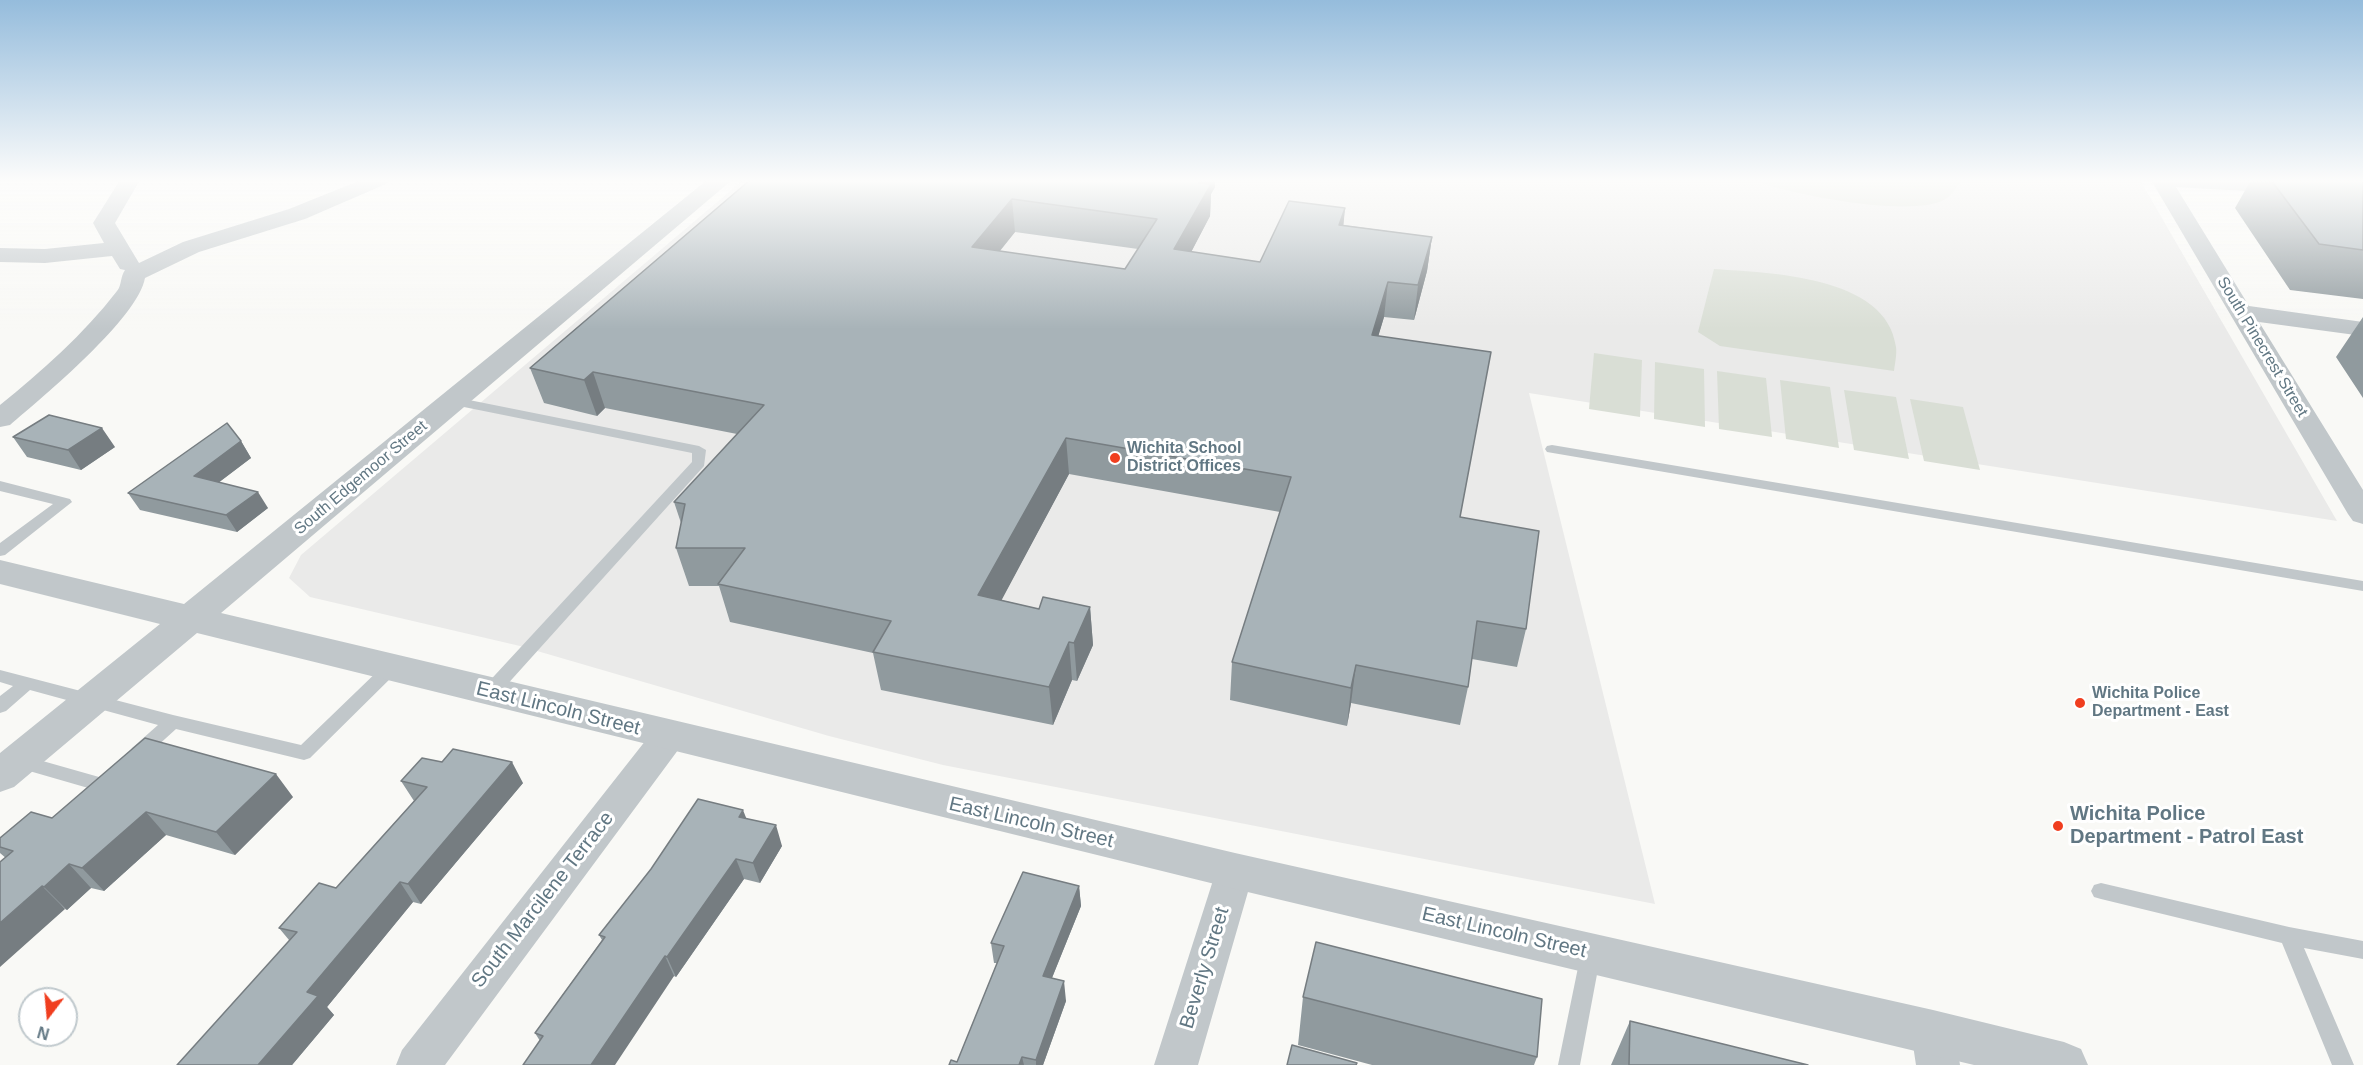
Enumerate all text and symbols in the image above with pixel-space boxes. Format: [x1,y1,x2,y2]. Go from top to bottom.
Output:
street label: South Pinecrest Street [2213,273,2311,421]
street label: South Edgemoor Street [291,417,431,539]
place label: Wichita School District Offices [1127,439,1242,477]
marker: Wichita School District Offices [1108,451,1122,465]
street label: East Lincoln Street [474,677,642,741]
place label: Wichita Police Department - East [2092,684,2229,722]
marker: Wichita Police Department - East [2073,696,2087,710]
street label: East Lincoln Street [947,792,1115,854]
place label: Wichita Police Department - Patrol East [2070,802,2303,849]
street label: South Marcilene Terrace [467,807,619,993]
marker: Wichita Police Department - Patrol East [2051,819,2065,833]
street label: East Lincoln Street [1420,902,1588,964]
street label: Beverly Street [1175,904,1235,1032]
north arrow [18,987,78,1047]
text: N [36,1023,51,1043]

